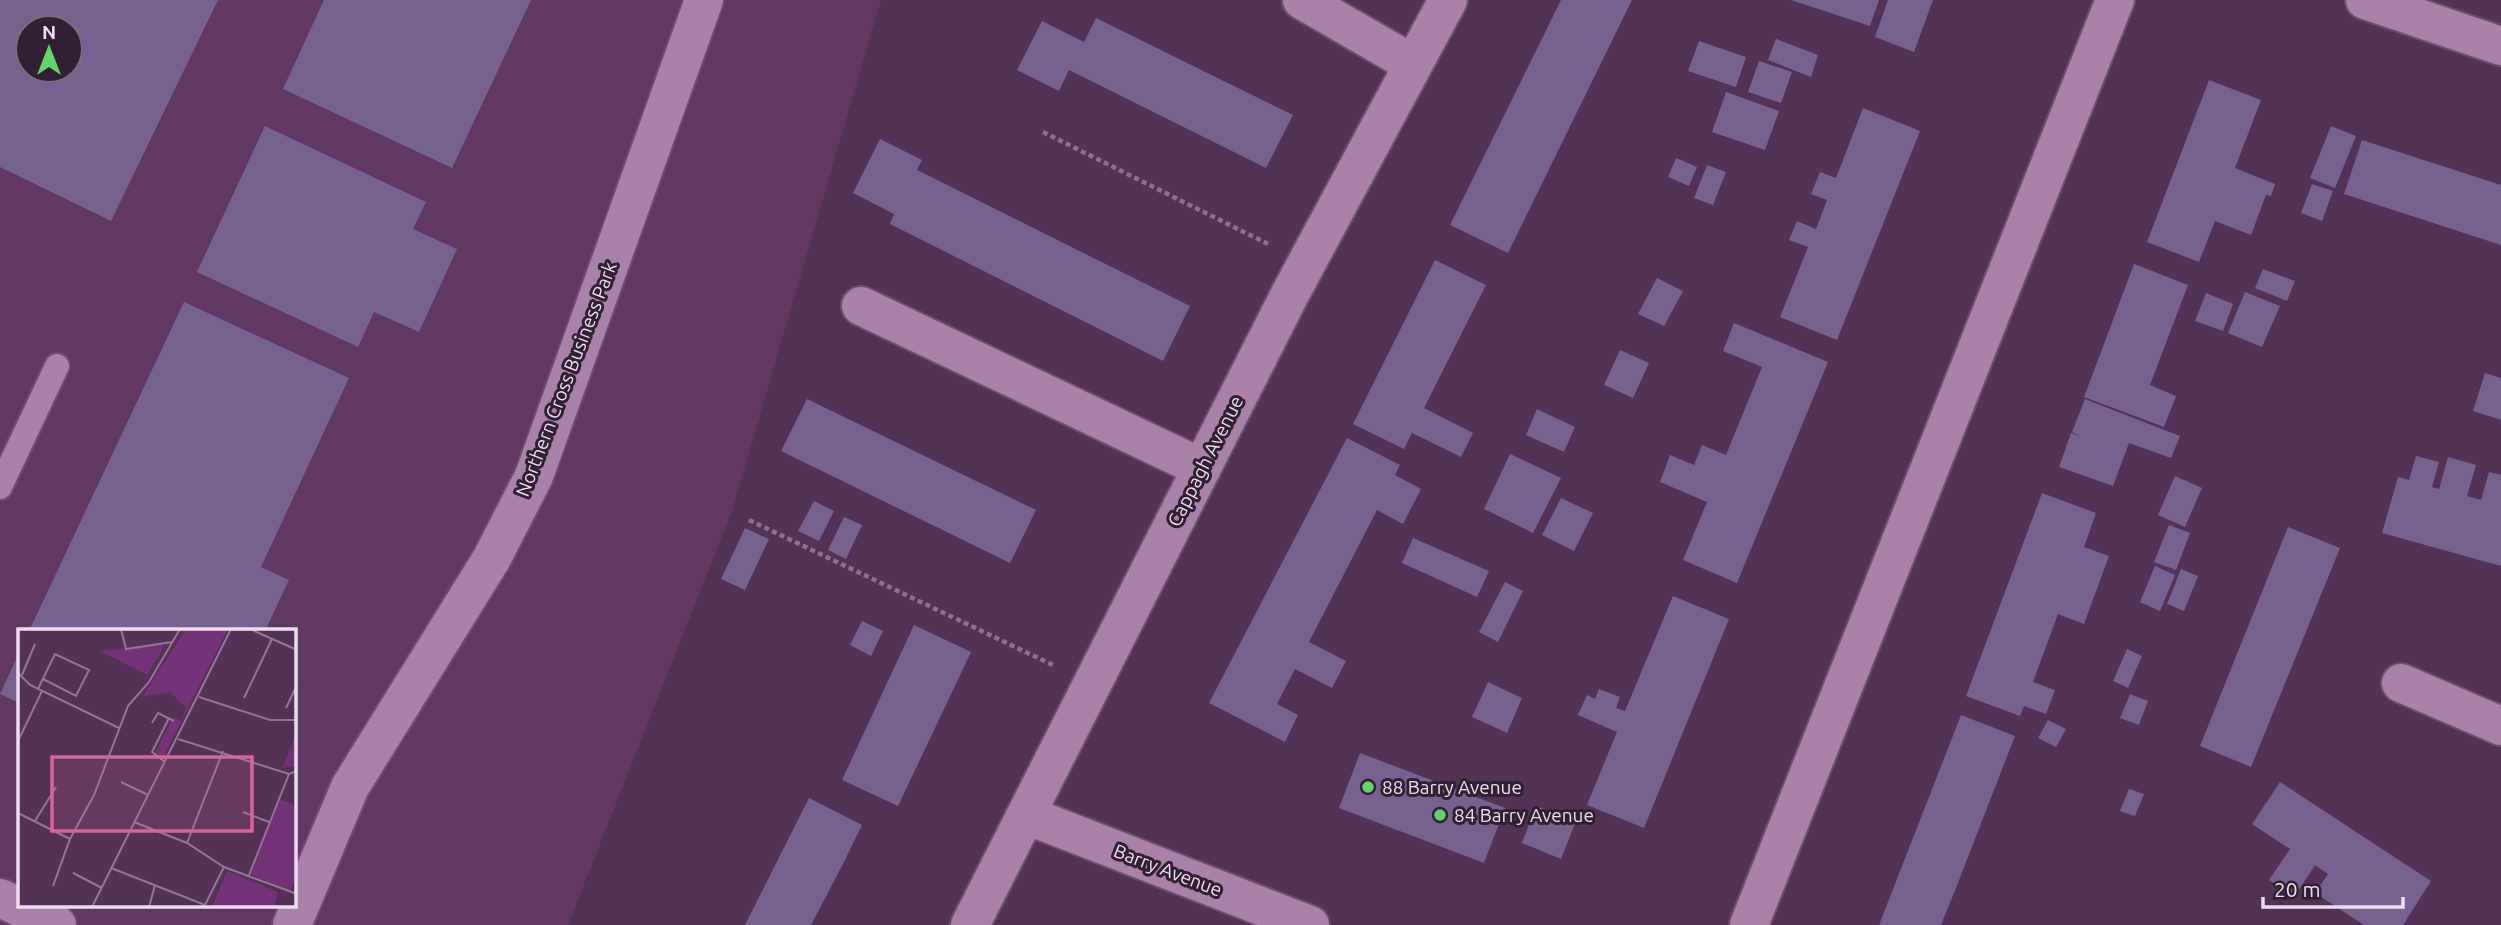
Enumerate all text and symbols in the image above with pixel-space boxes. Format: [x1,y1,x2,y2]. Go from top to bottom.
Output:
north arrow [14,14,84,84]
text: N [42,21,56,43]
street label: Northern Cross Business Park [511,258,621,499]
street label: Cappagh Avenue [1163,392,1247,530]
inset map [18,629,296,908]
place label: 88 Barry Avenue [1382,776,1522,798]
marker: 88 Barry Avenue [1360,779,1376,795]
place label: 84 Barry Avenue [1454,804,1594,826]
marker: 84 Barry Avenue [1432,807,1448,823]
street label: Barry Avenue [1111,839,1225,901]
scale bar [2263,866,2403,910]
text: 20 m [2274,877,2321,901]

